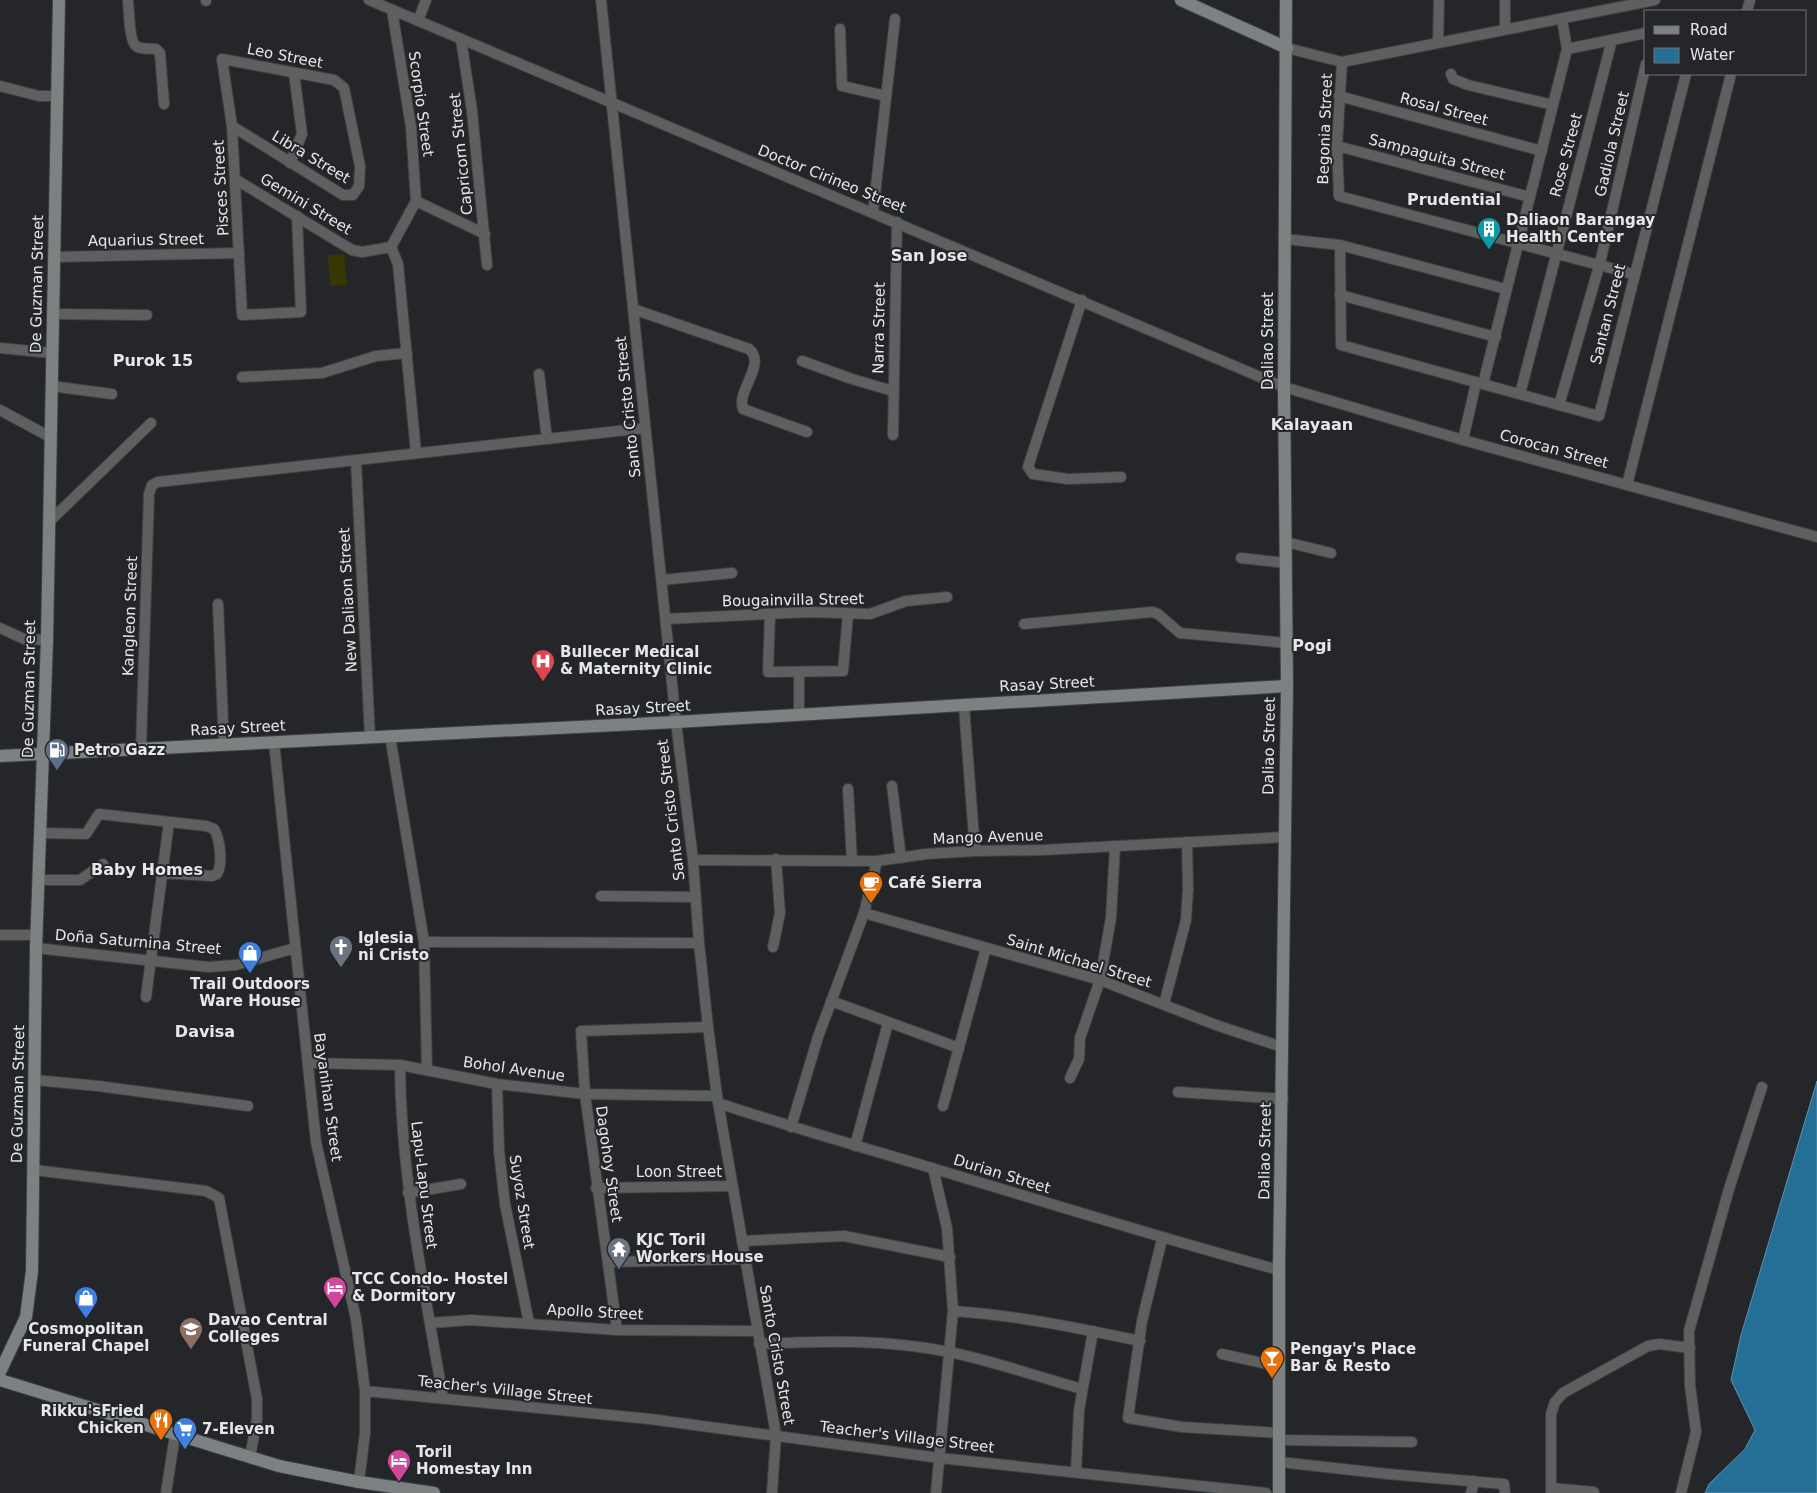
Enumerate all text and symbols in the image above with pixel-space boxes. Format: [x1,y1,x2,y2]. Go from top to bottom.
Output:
legend [1644,10,1807,75]
text: Road [1690,21,1728,39]
street label: Leo Street [246,40,325,72]
text: Water [1690,46,1735,64]
street label: Scorpio Street [405,50,437,158]
street label: Begonia Street [1314,73,1336,185]
street label: Rosal Street [1398,89,1490,129]
street label: Gadiola Street [1591,90,1633,198]
street label: Capricorn Street [446,92,476,216]
street label: Rose Street [1546,111,1586,199]
street label: Libra Street [269,127,353,187]
street label: Sampaguita Street [1367,130,1507,184]
street label: Pisces Street [209,139,233,237]
street label: Doctor Cirineo Street [755,141,909,217]
street label: Gemini Street [257,170,355,238]
district label: Prudential [1407,190,1501,209]
place label: Daliaon Barangay Health Center [1506,211,1655,246]
street label: De Guzman Street [27,215,47,353]
building icon: Daliaon Barangay Health Center [1476,216,1502,250]
street label: Aquarius Street [88,230,204,250]
district label: San Jose [891,246,967,265]
street label: Santan Street [1587,262,1629,366]
street label: Narra Street [869,282,889,374]
street label: Daliao Street [1259,292,1277,390]
street label: Santo Cristo Street [612,335,644,479]
district label: Purok 15 [113,351,193,370]
district label: Kalayaan [1271,415,1353,434]
street label: Corocan Street [1498,426,1611,472]
street label: New Daliaon Street [335,527,361,673]
street label: Kangleon Street [119,556,141,676]
street label: Bougainvilla Street [722,590,864,610]
street label: De Guzman Street [19,620,39,758]
district label: Pogi [1292,636,1332,655]
place label: Bullecer Medical & Maternity Clinic [560,643,712,678]
hospital icon: Bullecer Medical & Maternity Clinic [530,648,556,682]
street label: Rasay Street [999,673,1095,695]
street label: Rasay Street [595,697,691,719]
street label: Daliao Street [1259,697,1279,795]
street label: Rasay Street [190,717,286,739]
fuel station icon: Petro Gazz [44,737,70,771]
street label: Santo Cristo Street [653,738,689,882]
place label: Petro Gazz [74,741,165,759]
street label: Mango Avenue [932,826,1044,848]
district label: Baby Homes [91,860,203,879]
cafe icon: Café Sierra [858,870,884,904]
place label: Café Sierra [888,874,982,892]
street label: Doña Saturnina Street [54,926,222,958]
place label: Iglesia ni Cristo [358,929,429,964]
street label: Saint Michael Street [1004,930,1154,992]
church icon: Iglesia ni Cristo [328,934,354,968]
shop icon: Trail Outdoors Ware House [237,940,263,974]
place label: Trail Outdoors Ware House [190,975,310,1010]
district label: Davisa [175,1022,235,1041]
street label: De Guzman Street [8,1025,28,1163]
street label: Bayanihan Street [310,1031,346,1163]
street label: Bohol Avenue [462,1053,566,1085]
street label: Daliao Street [1255,1102,1275,1200]
street label: Dagohoy Street [592,1105,626,1223]
street label: Lapu-Lapu Street [407,1120,441,1250]
street label: Durian Street [951,1151,1053,1197]
street label: Suyoz Street [506,1154,538,1251]
street label: Loon Street [636,1163,722,1181]
place label: KJC Toril Workers House [636,1231,764,1266]
temple icon: KJC Toril Workers House [606,1236,632,1270]
place label: TCC Condo- Hostel & Dormitory [352,1270,508,1305]
hotel icon: TCC Condo- Hostel & Dormitory [322,1275,348,1309]
street label: Santo Cristo Street [756,1283,798,1427]
shop icon: Cosmopolitan Funeral Chapel [73,1285,99,1319]
street label: Apollo Street [546,1300,644,1324]
place label: Davao Central Colleges [208,1311,328,1346]
school or university icon: Davao Central Colleges [178,1316,204,1350]
place label: Cosmopolitan Funeral Chapel [23,1320,149,1355]
place label: Pengay's Place Bar & Resto [1290,1340,1416,1375]
bar icon: Pengay's Place Bar & Resto [1259,1345,1285,1379]
street label: Teacher's Village Street [416,1372,593,1408]
place label: Rikku'sFried Chicken [40,1402,144,1437]
restaurant icon: Rikku'sFried Chicken [148,1407,174,1441]
supermarket icon: 7-Eleven [172,1416,198,1450]
street label: Teacher's Village Street [818,1417,995,1457]
place label: 7-Eleven [202,1420,275,1438]
place label: Toril Homestay Inn [416,1443,532,1478]
hotel icon: Toril Homestay Inn [386,1448,412,1482]

